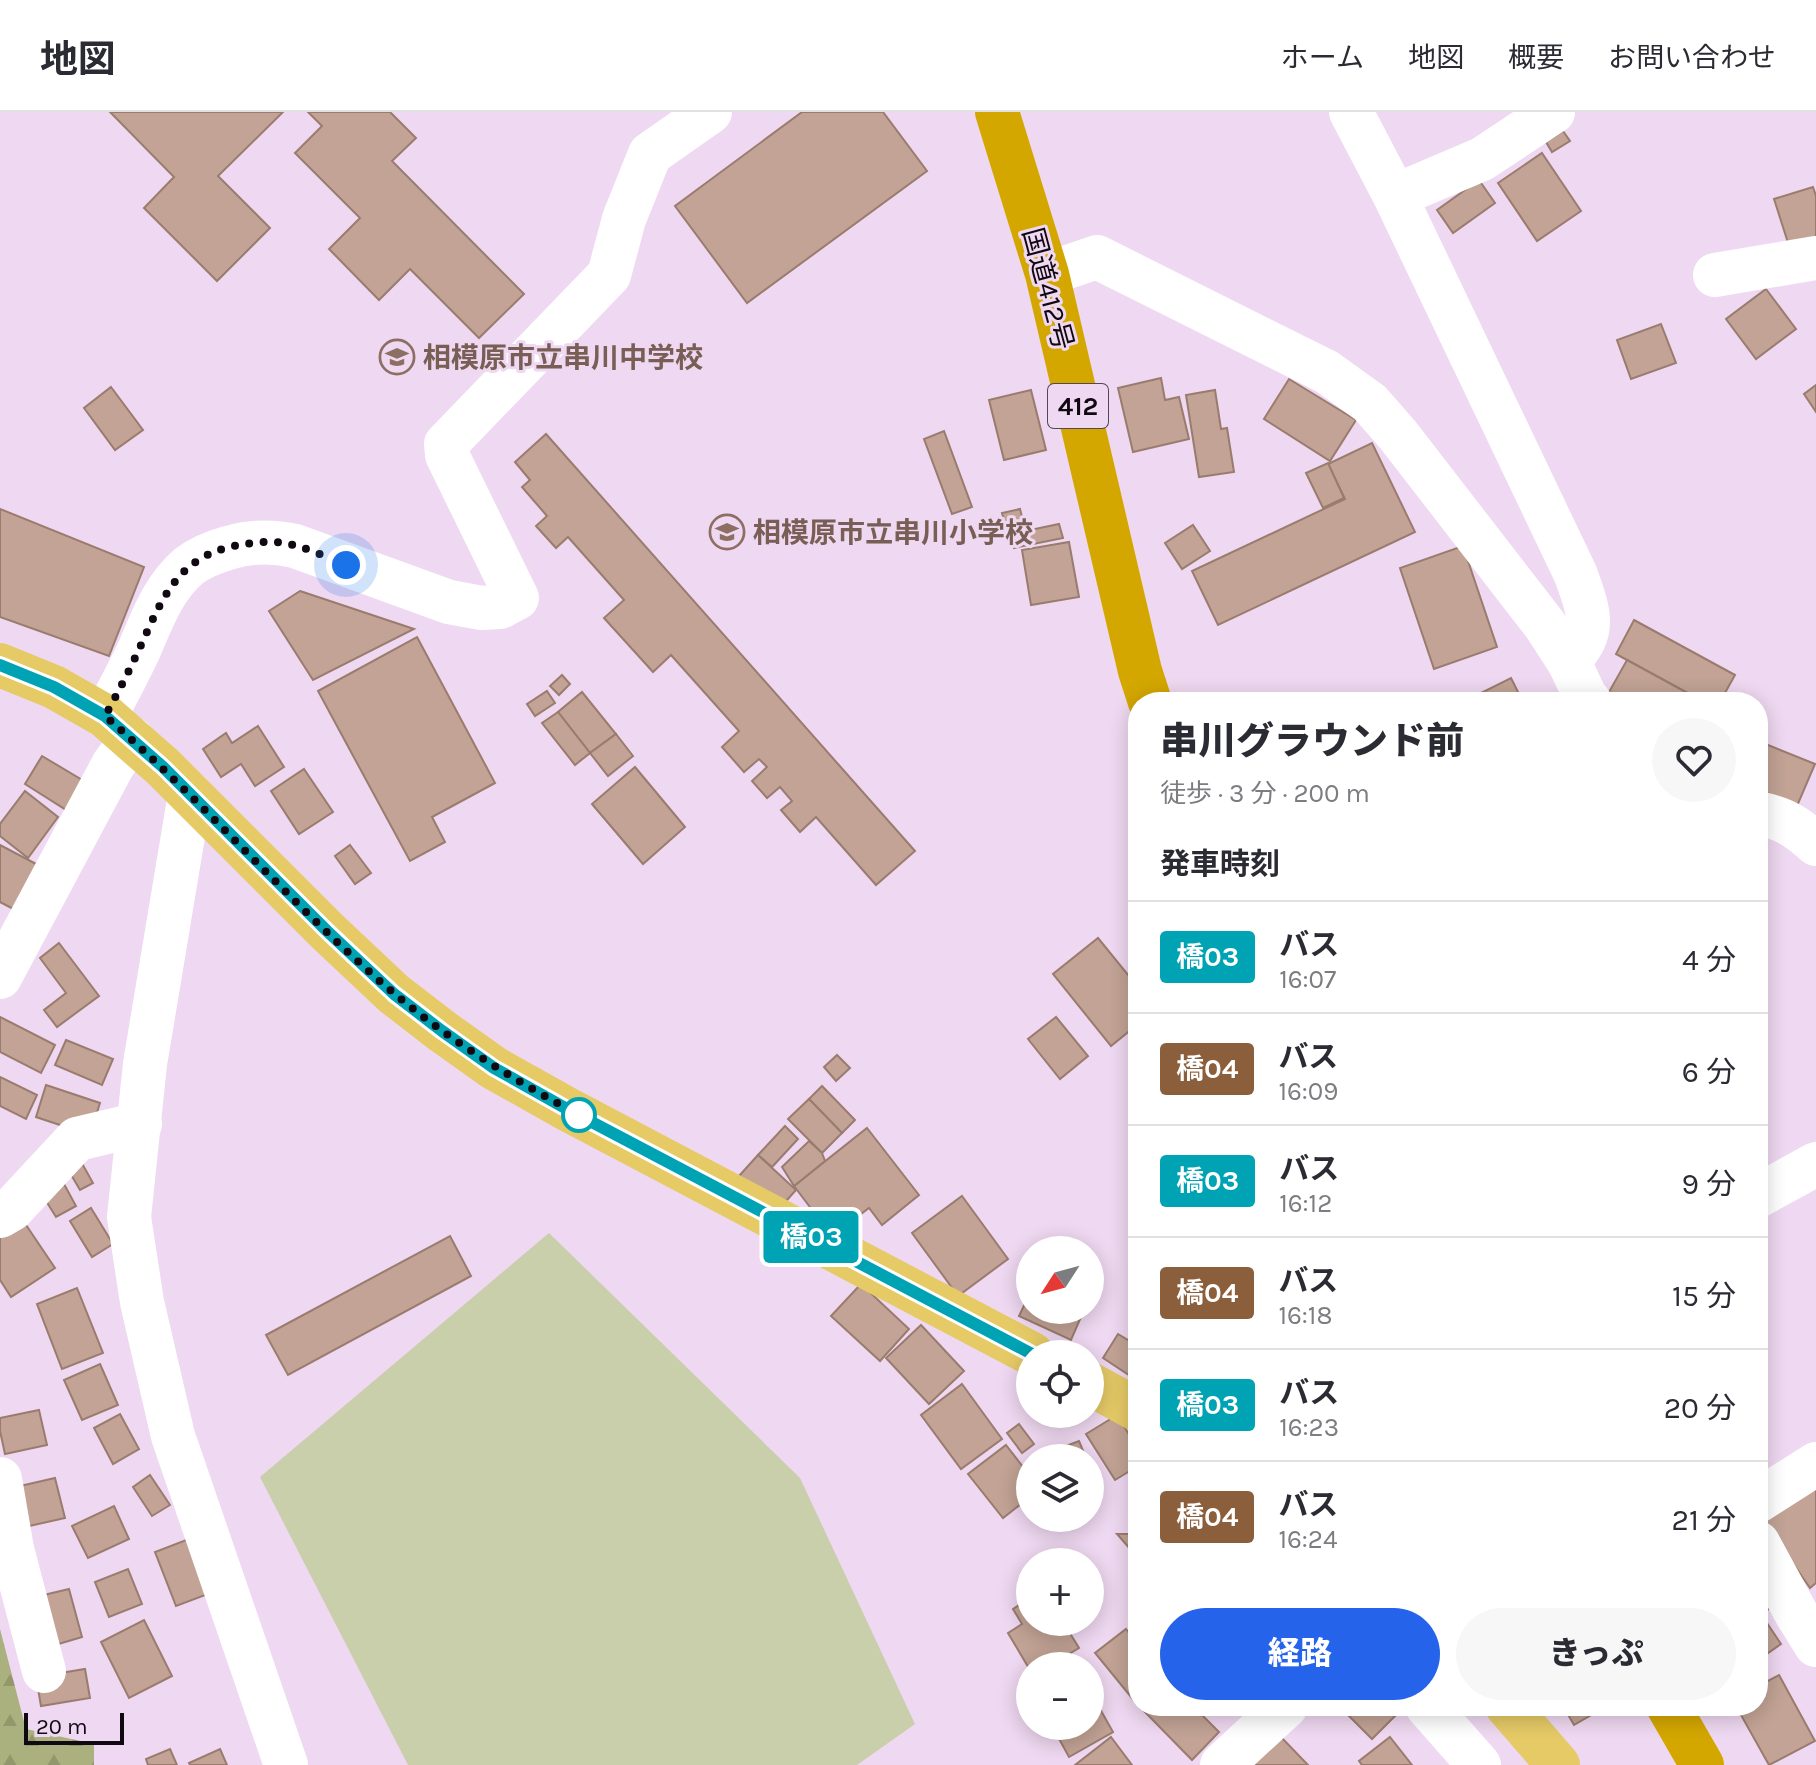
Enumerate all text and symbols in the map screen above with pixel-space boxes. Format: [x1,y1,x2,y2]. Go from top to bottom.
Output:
text: 地図 [40,37,116,82]
text: ホーム [1281,41,1364,74]
text: 地図 [1408,41,1464,74]
text: 概要 [1508,41,1564,74]
text: お問い合わせ [1608,41,1776,74]
street label: 国道412号 [1016,224,1080,354]
school or university icon: 相模原市立串川中学校 [378,338,416,376]
place label: 相模原市立串川中学校 [423,341,703,374]
road number: 412 [1048,384,1108,428]
school or university icon: 相模原市立串川小学校 [708,513,746,551]
place label: 相模原市立串川小学校 [753,516,1033,549]
your location [326,545,366,585]
button: heart [1652,718,1736,802]
text: 串川グラウンド前 [1160,719,1464,764]
text: 徒歩 · 3 分 · 200 m [1160,778,1370,809]
text: 発車時刻 [1160,846,1280,882]
text: バス [1279,927,1339,963]
text: 橋03 [1176,940,1239,973]
text: 4 分 [1682,942,1736,978]
text: 16:07 [1279,964,1336,995]
text: バス [1278,1039,1338,1075]
text: 橋04 [1176,1052,1238,1085]
text: 6 分 [1682,1054,1736,1090]
text: 16:09 [1278,1076,1338,1107]
unlabelled marker [562,1098,596,1132]
text: バス [1279,1151,1339,1187]
text: 橋03 [1176,1164,1239,1197]
text: 9 分 [1681,1166,1736,1202]
text: 16:12 [1279,1188,1332,1219]
line badge: 橋03 [765,1211,857,1263]
text: 橋03 [779,1220,843,1253]
north arrow [1016,1236,1104,1324]
map controls [1016,1236,1104,1740]
text: バス [1278,1263,1338,1299]
text: 橋04 [1176,1276,1238,1309]
text: 15 分 [1672,1278,1736,1314]
text: 16:18 [1278,1300,1332,1331]
button: locate [1016,1340,1104,1428]
text: バス [1279,1375,1339,1411]
text: 橋03 [1176,1388,1239,1421]
text: 20 分 [1664,1390,1736,1426]
text: 16:23 [1279,1412,1339,1443]
button: layers [1016,1444,1104,1532]
text: バス [1278,1487,1338,1523]
text: 橋04 [1176,1500,1238,1533]
text: 21 分 [1672,1502,1736,1538]
text: 16:24 [1278,1524,1337,1555]
button: + [1016,1548,1104,1636]
button: 経路 [1160,1608,1440,1700]
button: きっぷ [1456,1608,1736,1700]
button: − [1016,1652,1104,1740]
scale bar [24,1709,124,1745]
text: 20 m [36,1714,88,1740]

